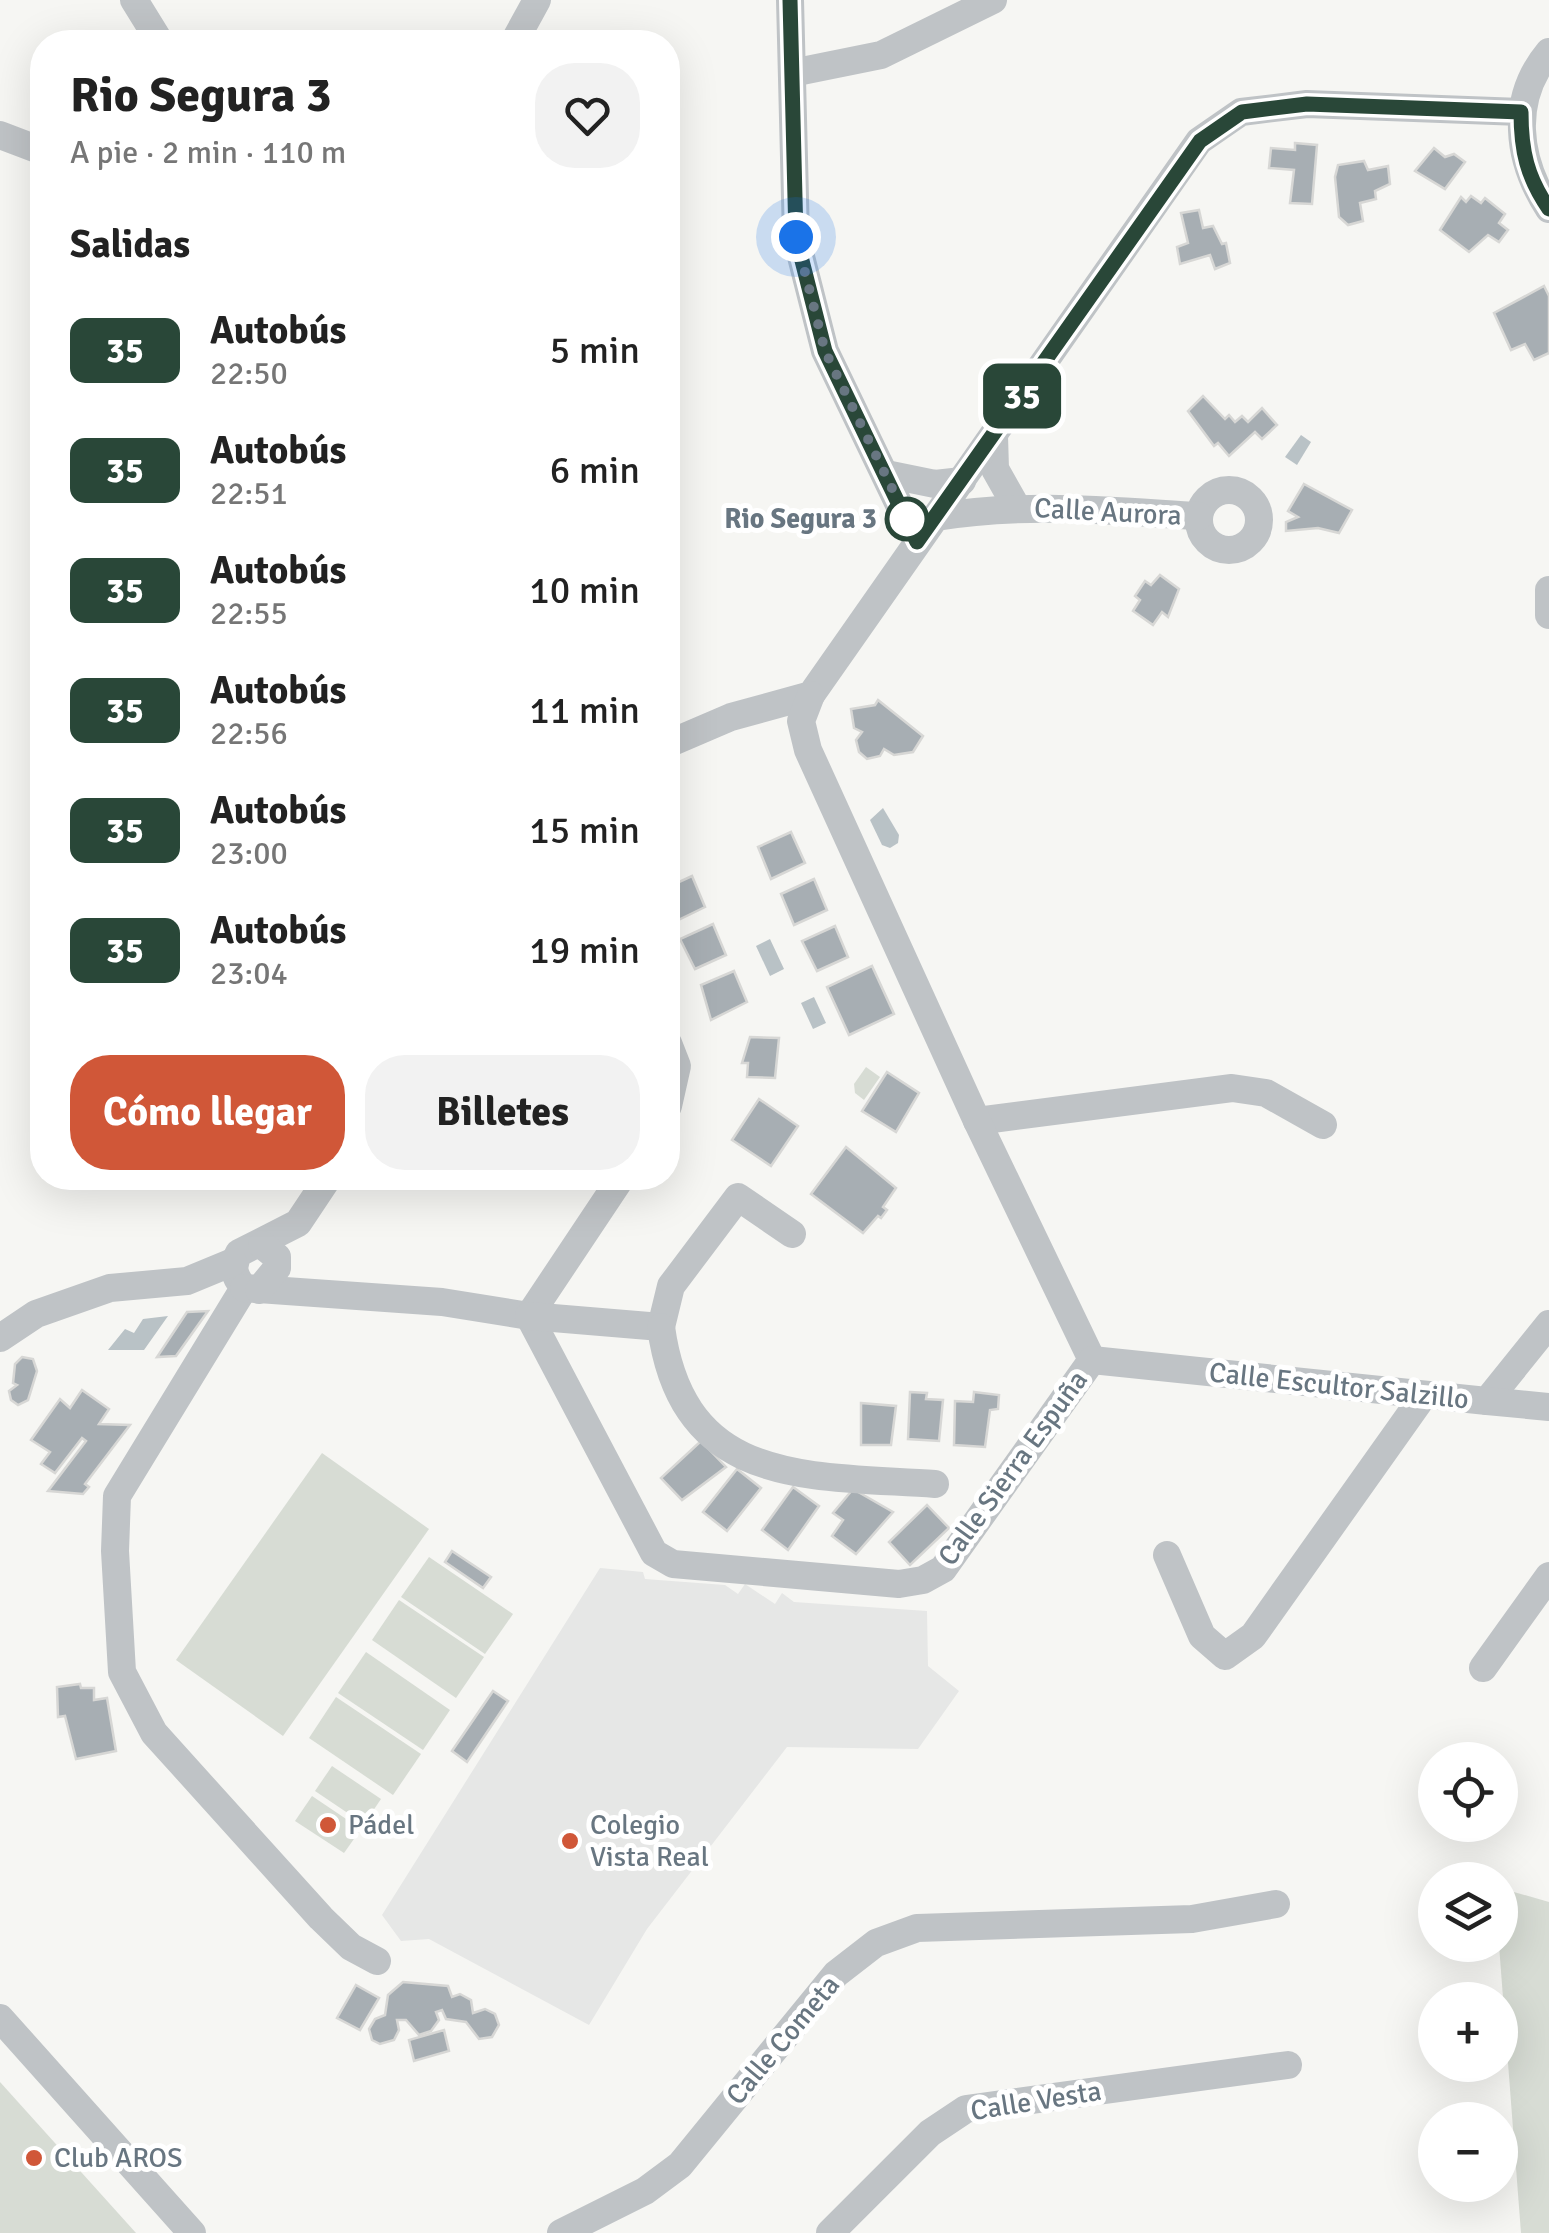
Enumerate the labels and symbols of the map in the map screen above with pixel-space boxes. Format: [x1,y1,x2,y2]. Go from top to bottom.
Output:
your location [771,212,821,262]
line badge: 35 [977,364,1067,428]
street label: Calle Aurora [1033,491,1183,533]
marker: Rio Segura 3 [886,498,928,540]
place label: Rio Segura 3 [724,502,877,536]
street label: Calle Escultor Salzillo [1208,1355,1470,1417]
street label: Calle Sierra Espuña [931,1364,1095,1572]
place label: Pádel [348,1808,414,1842]
place label: Colegio Vista Real [590,1808,709,1874]
marker: Pádel [317,1814,339,1836]
marker: Colegio Vista Real [559,1830,581,1852]
street label: Calle Cometa [719,1968,847,2112]
street label: Calle Vesta [968,2074,1104,2128]
place label: Club AROS [54,2141,183,2175]
marker: Club AROS [23,2147,45,2169]

